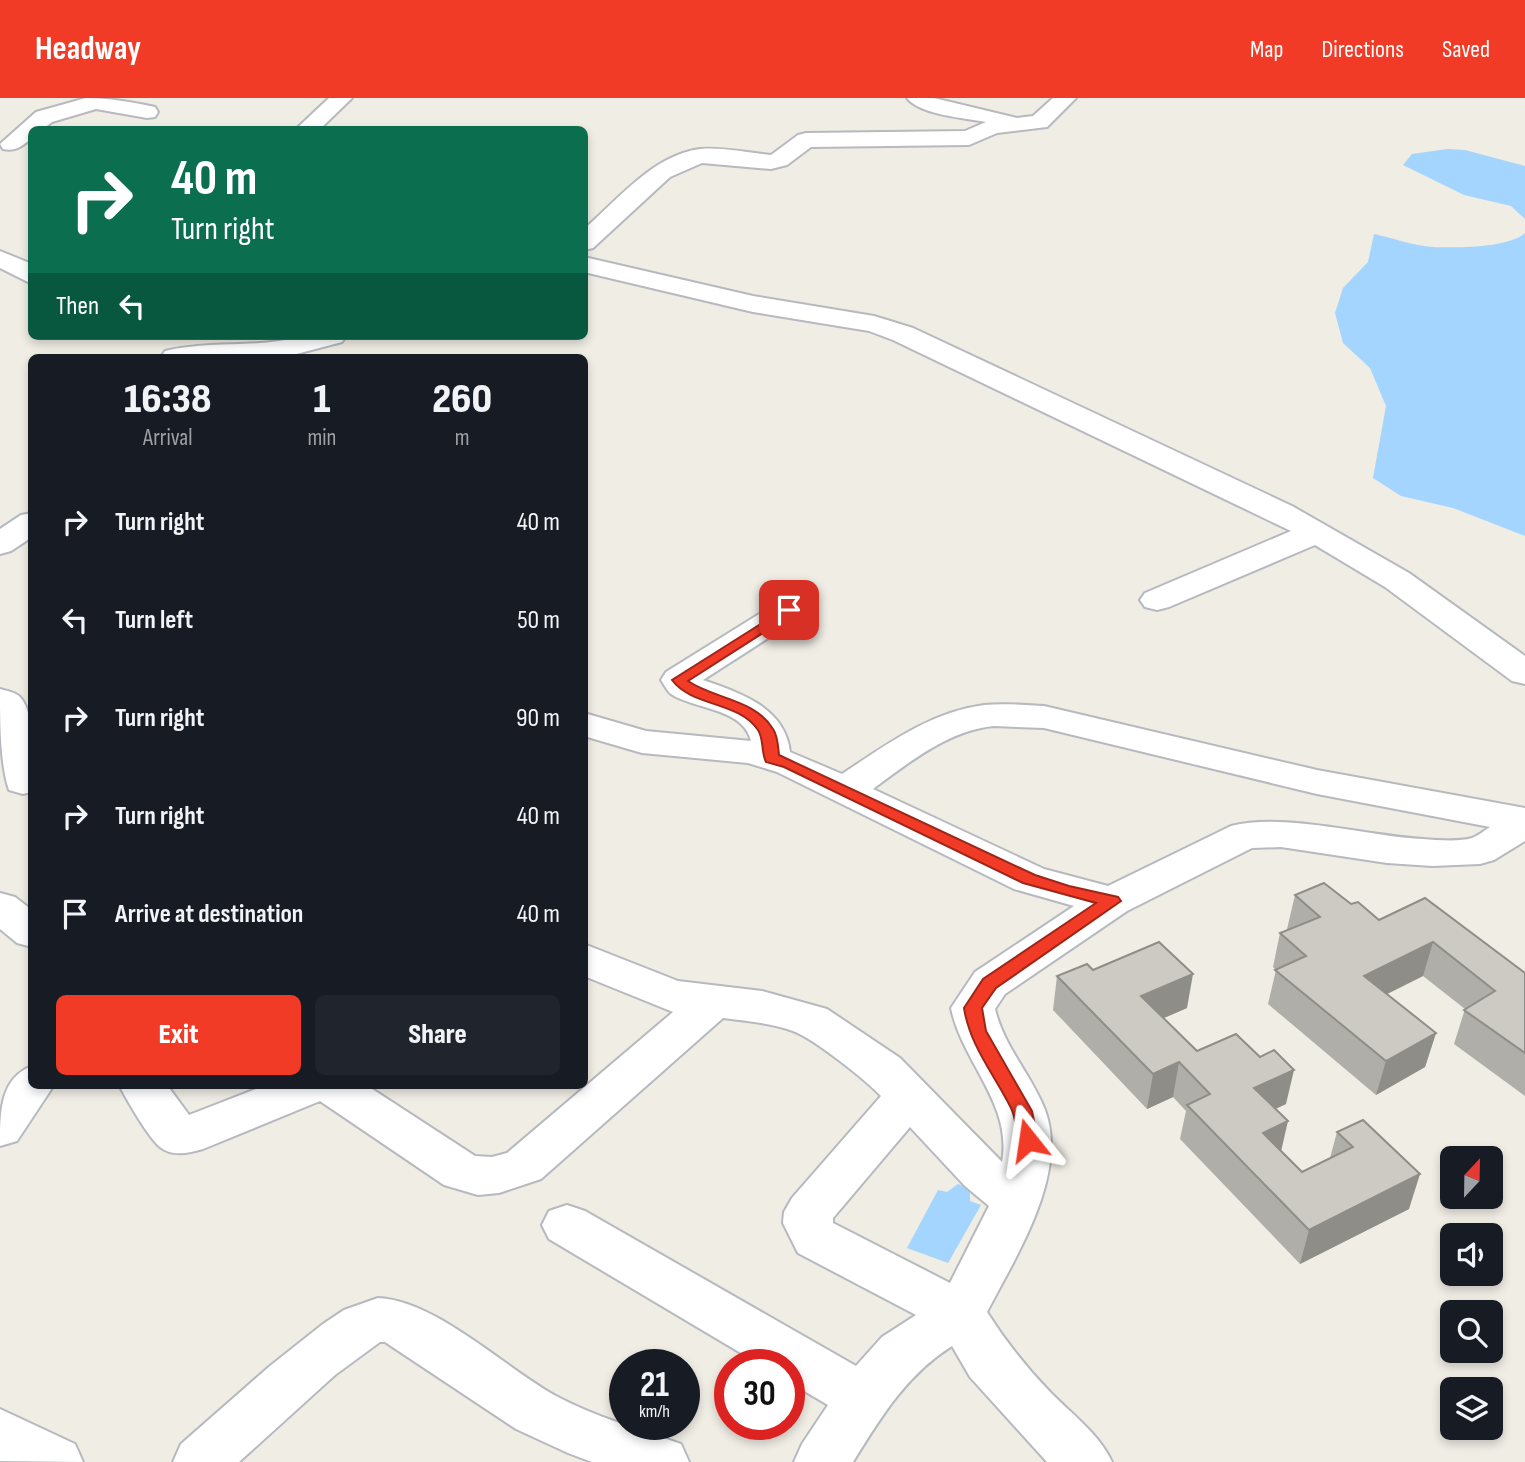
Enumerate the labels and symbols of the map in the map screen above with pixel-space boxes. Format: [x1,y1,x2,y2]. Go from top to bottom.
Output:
pin [759,580,819,640]
position arrow [991,1103,1065,1177]
north arrow [1440,1146,1503,1209]
speed limit sign: 30 [714,1349,805,1440]

